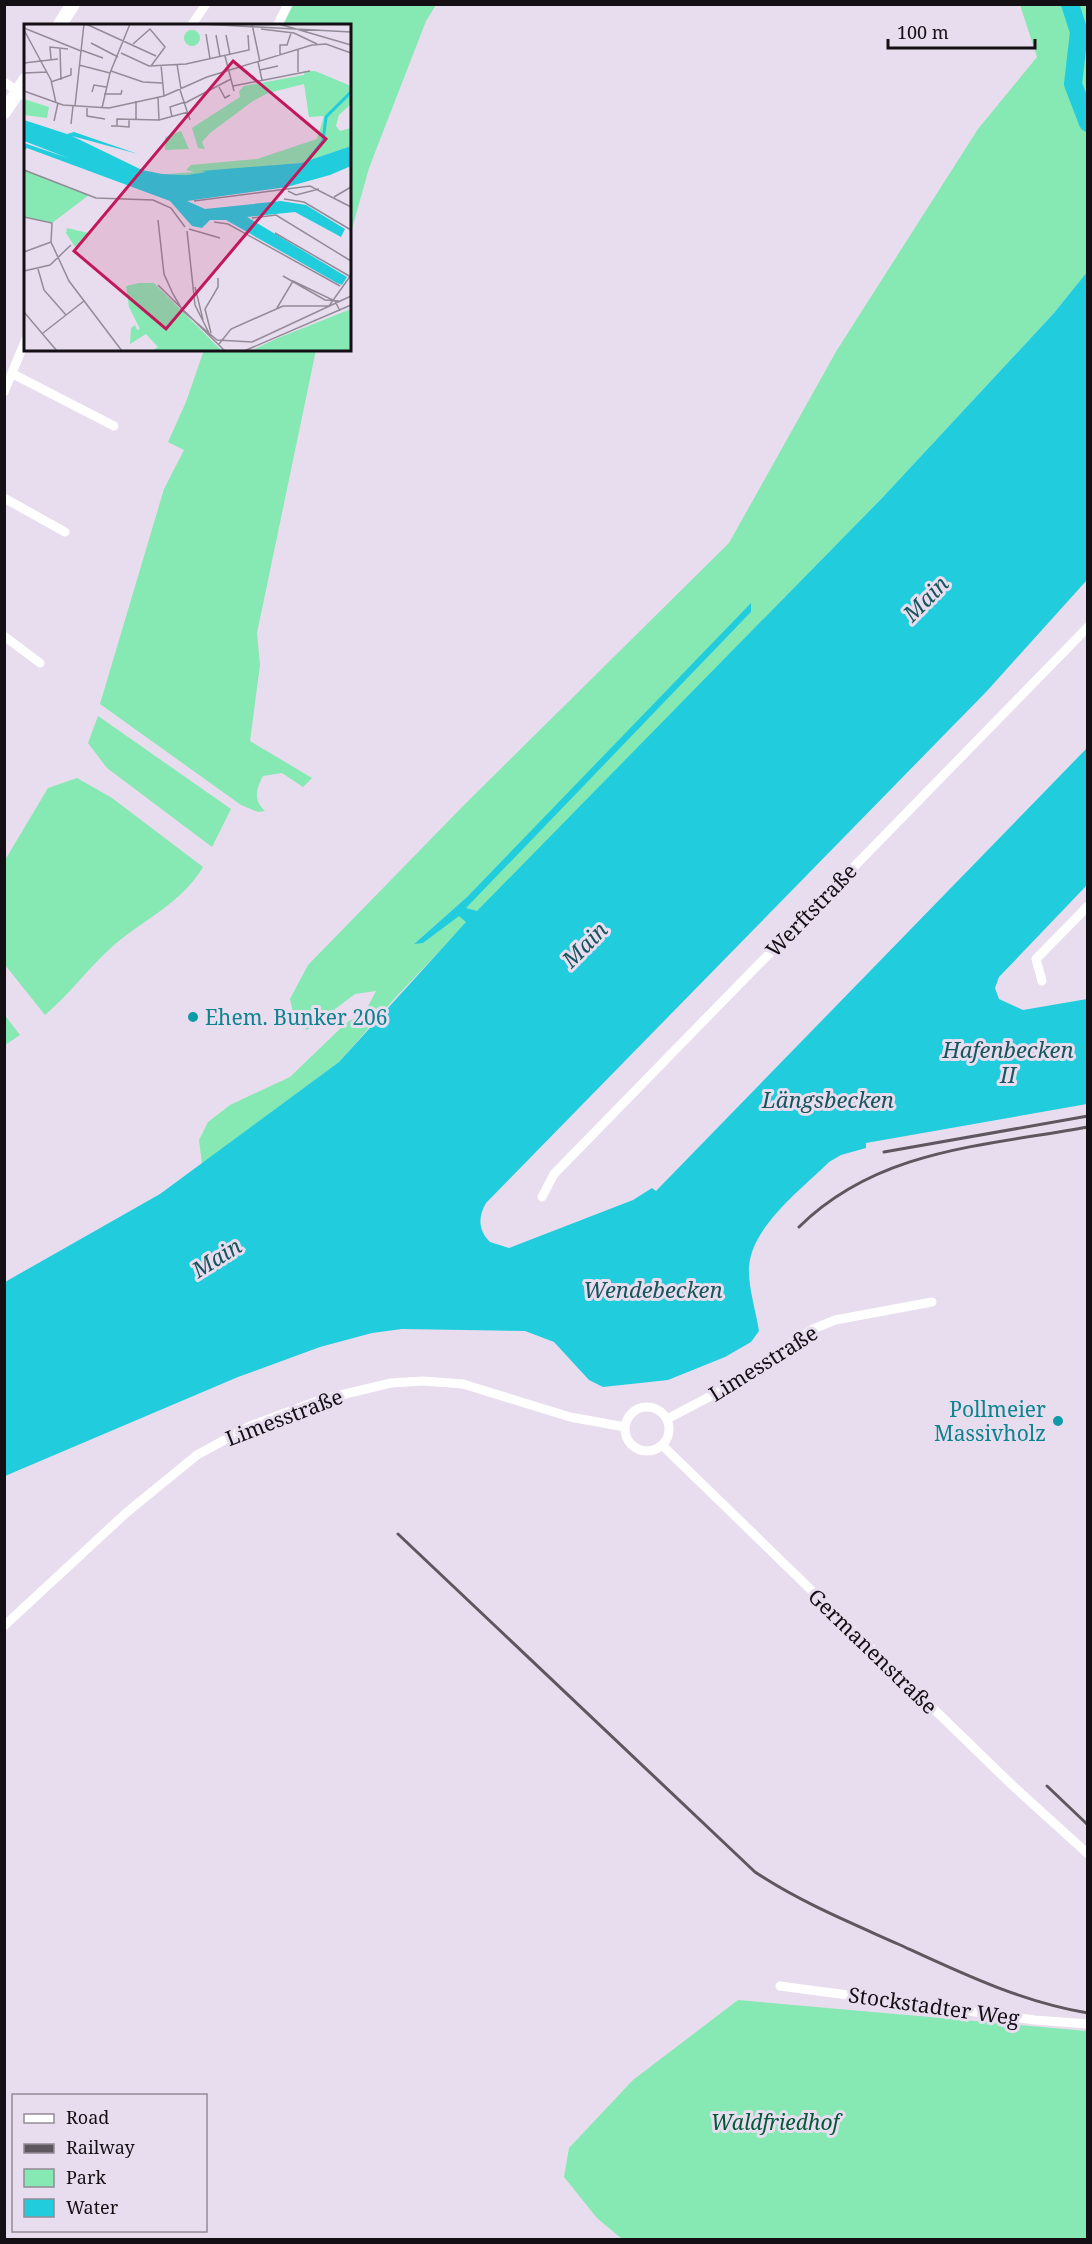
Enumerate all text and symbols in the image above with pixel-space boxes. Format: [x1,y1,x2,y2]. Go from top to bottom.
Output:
scale bar [888,12,1035,50]
text: 100 m [897,20,949,44]
inset map [24,24,351,351]
water label: Main [895,569,954,628]
street label: Werftstraße [759,857,863,963]
water label: Main [554,915,613,974]
place label: Ehem. Bunker 206 [205,1003,388,1031]
marker: Ehem. Bunker 206 [186,1010,200,1024]
water label: Hafenbecken II [941,1034,1074,1089]
water label: Längsbecken [761,1084,894,1114]
water label: Main [185,1230,247,1284]
water label: Wendebecken [583,1274,723,1304]
street label: Limesstraße [703,1318,823,1408]
street label: Limesstraße [221,1382,347,1452]
place label: Pollmeier Massivholz [934,1395,1046,1447]
marker: Pollmeier Massivholz [1051,1414,1065,1428]
street label: Germanenstraße [802,1582,944,1720]
street label: Stockstadter Weg [847,1980,1022,2032]
legend [12,2094,207,2232]
text: Road [66,2105,109,2129]
park label: Waldfriedhof [711,2108,843,2136]
text: Railway [66,2135,136,2159]
text: Park [66,2165,106,2189]
text: Water [66,2195,119,2219]

